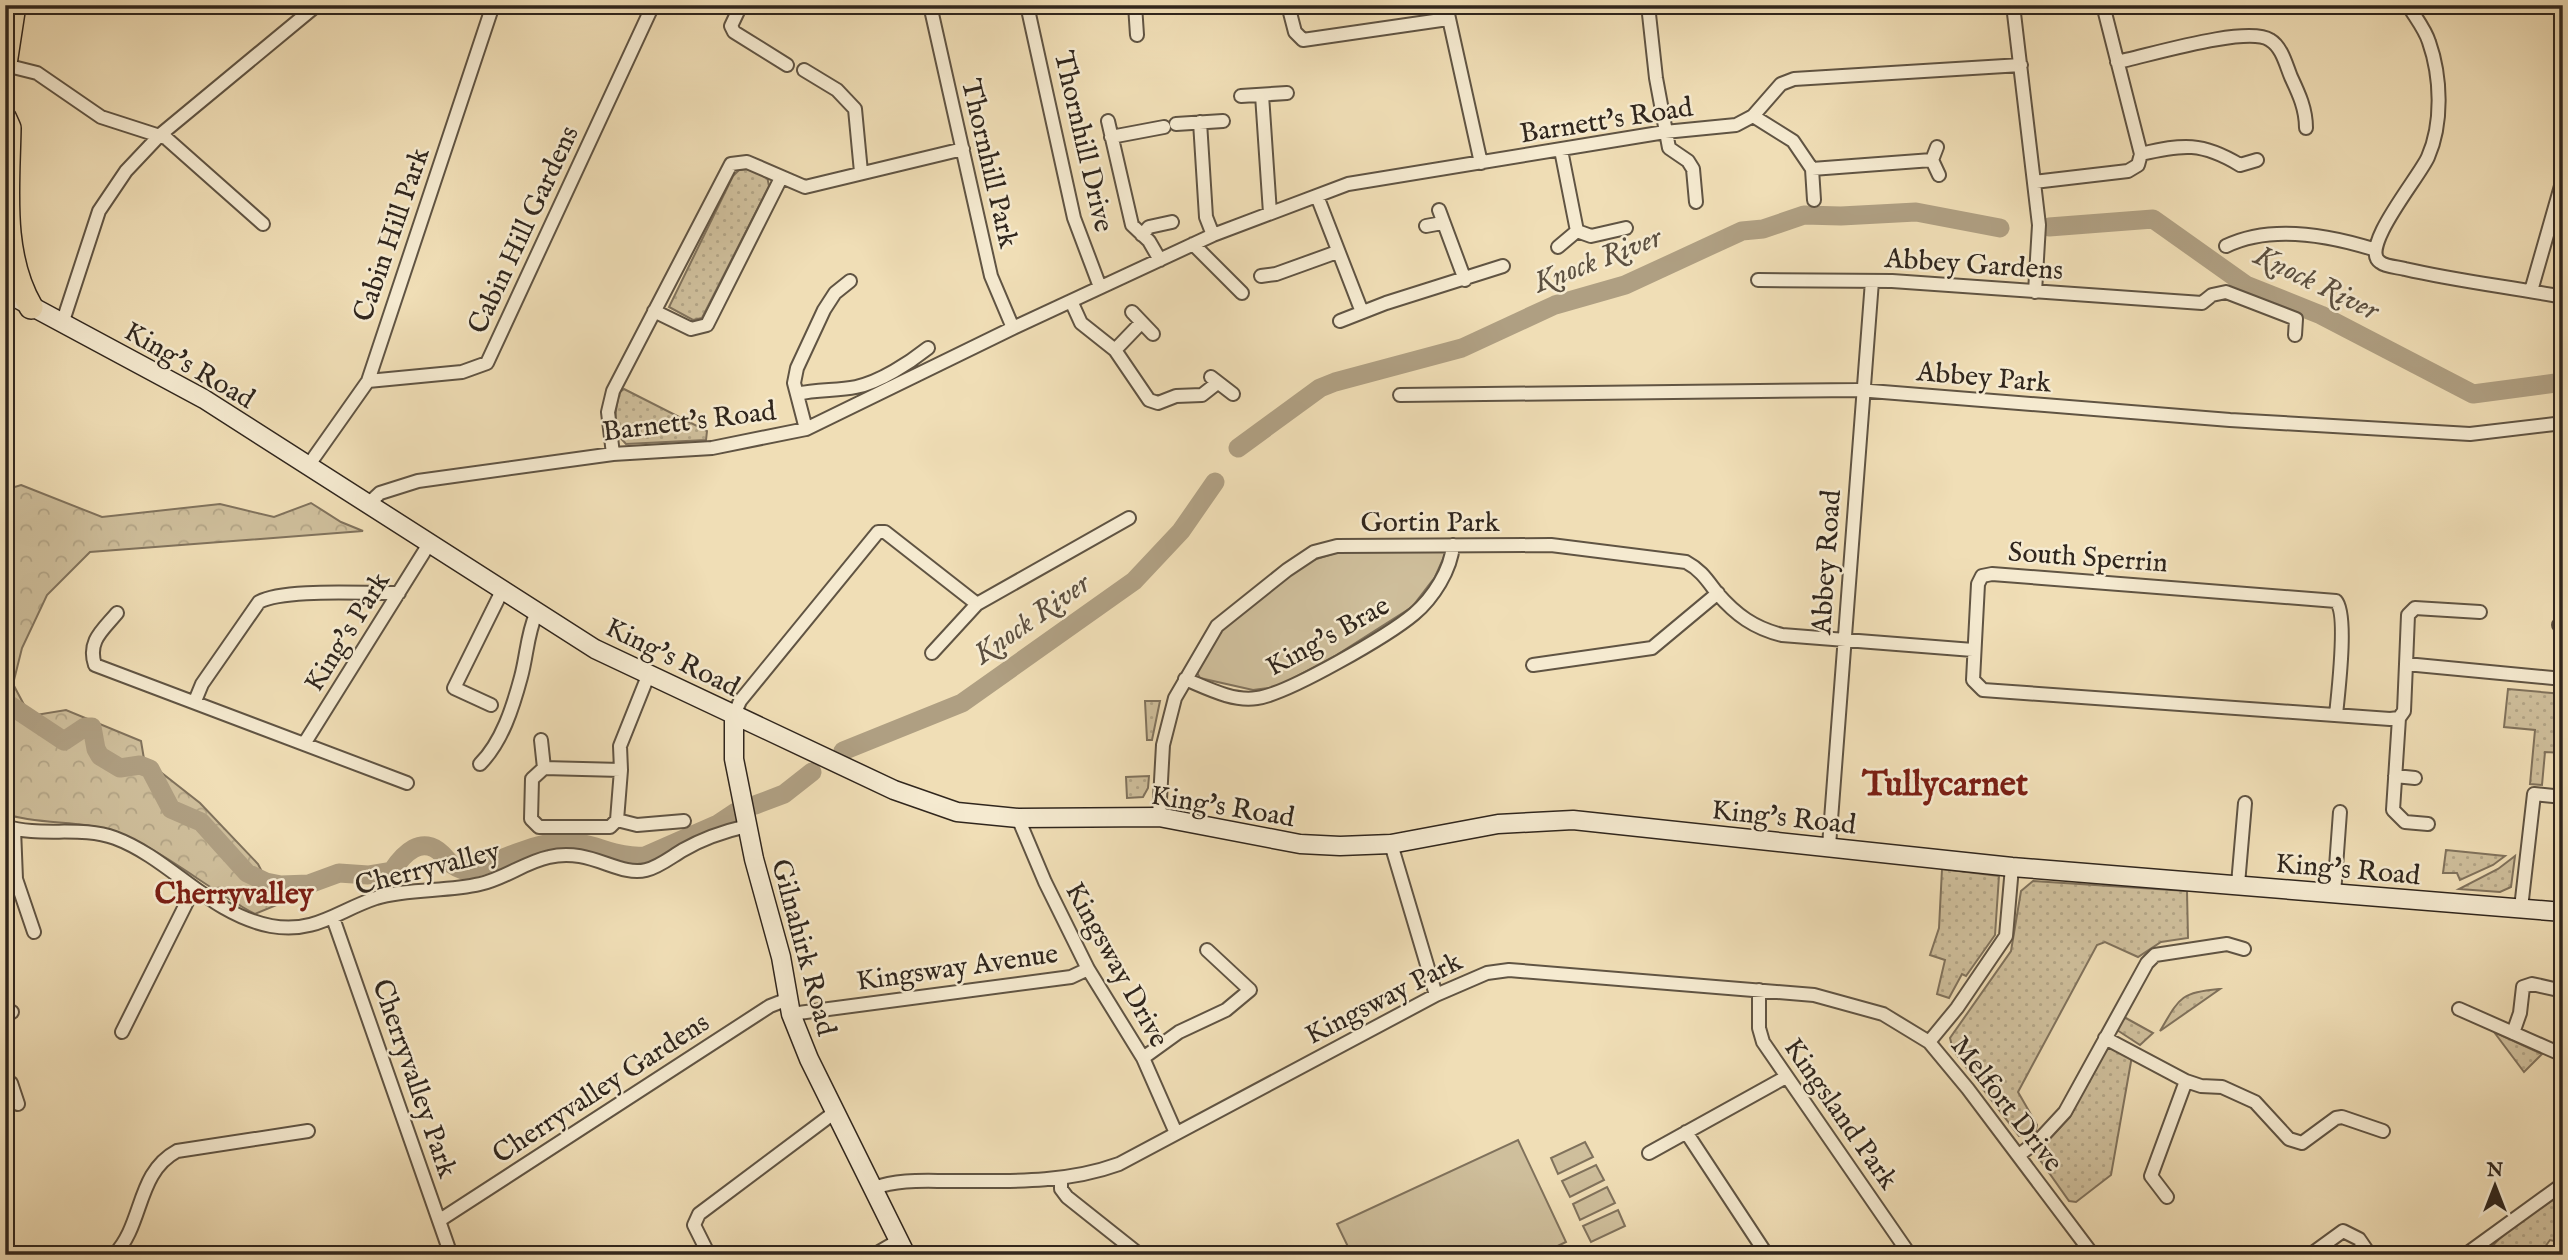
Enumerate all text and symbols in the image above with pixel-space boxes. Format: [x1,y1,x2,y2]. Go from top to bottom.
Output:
street label: Thornhill Drive [1045,48,1120,236]
street label: Thornhill Park [952,76,1025,253]
street label: Barnett's Road [1517,91,1695,152]
street label: Cabin Hill Gardens [461,120,588,340]
street label: Cabin Hill Park [346,142,439,326]
water label: Knock River [1527,218,1669,303]
water label: Knock River [2247,237,2386,331]
street label: Abbey Gardens [1882,242,2064,289]
street label: King's Road [117,315,260,418]
street label: Abbey Park [1914,355,2053,402]
street label: Barnett's Road [600,394,778,450]
street label: Abbey Road [1805,489,1850,637]
street label: Gortin Park [1361,506,1500,541]
street label: South Sperrin [2007,535,2169,582]
street label: King's Park [297,565,399,699]
water label: Knock River [965,565,1100,674]
street label: King's Brae [1260,589,1396,685]
street label: King's Road [599,611,745,706]
district label: Tullycarnet [1861,763,2028,808]
street label: King's Road [1148,779,1297,836]
street label: King's Road [1710,793,1858,843]
street label: Cherryvalley [351,834,504,904]
street label: King's Road [2274,847,2422,894]
street label: Gilnahirk Road [762,856,843,1040]
district label: Cherryvalley [155,876,315,914]
street label: Kingsway Drive [1056,877,1176,1054]
street label: Kingsway Avenue [854,937,1061,1000]
street label: Kingsway Park [1300,944,1469,1054]
street label: Cherryvalley Park [363,975,464,1184]
street label: Cherryvalley Gardens [486,1006,716,1172]
street label: Melfort Drive [1942,1030,2070,1180]
street label: Kingsland Park [1775,1032,1906,1198]
north arrow [2460,1152,2530,1222]
text: N [2486,1159,2504,1183]

